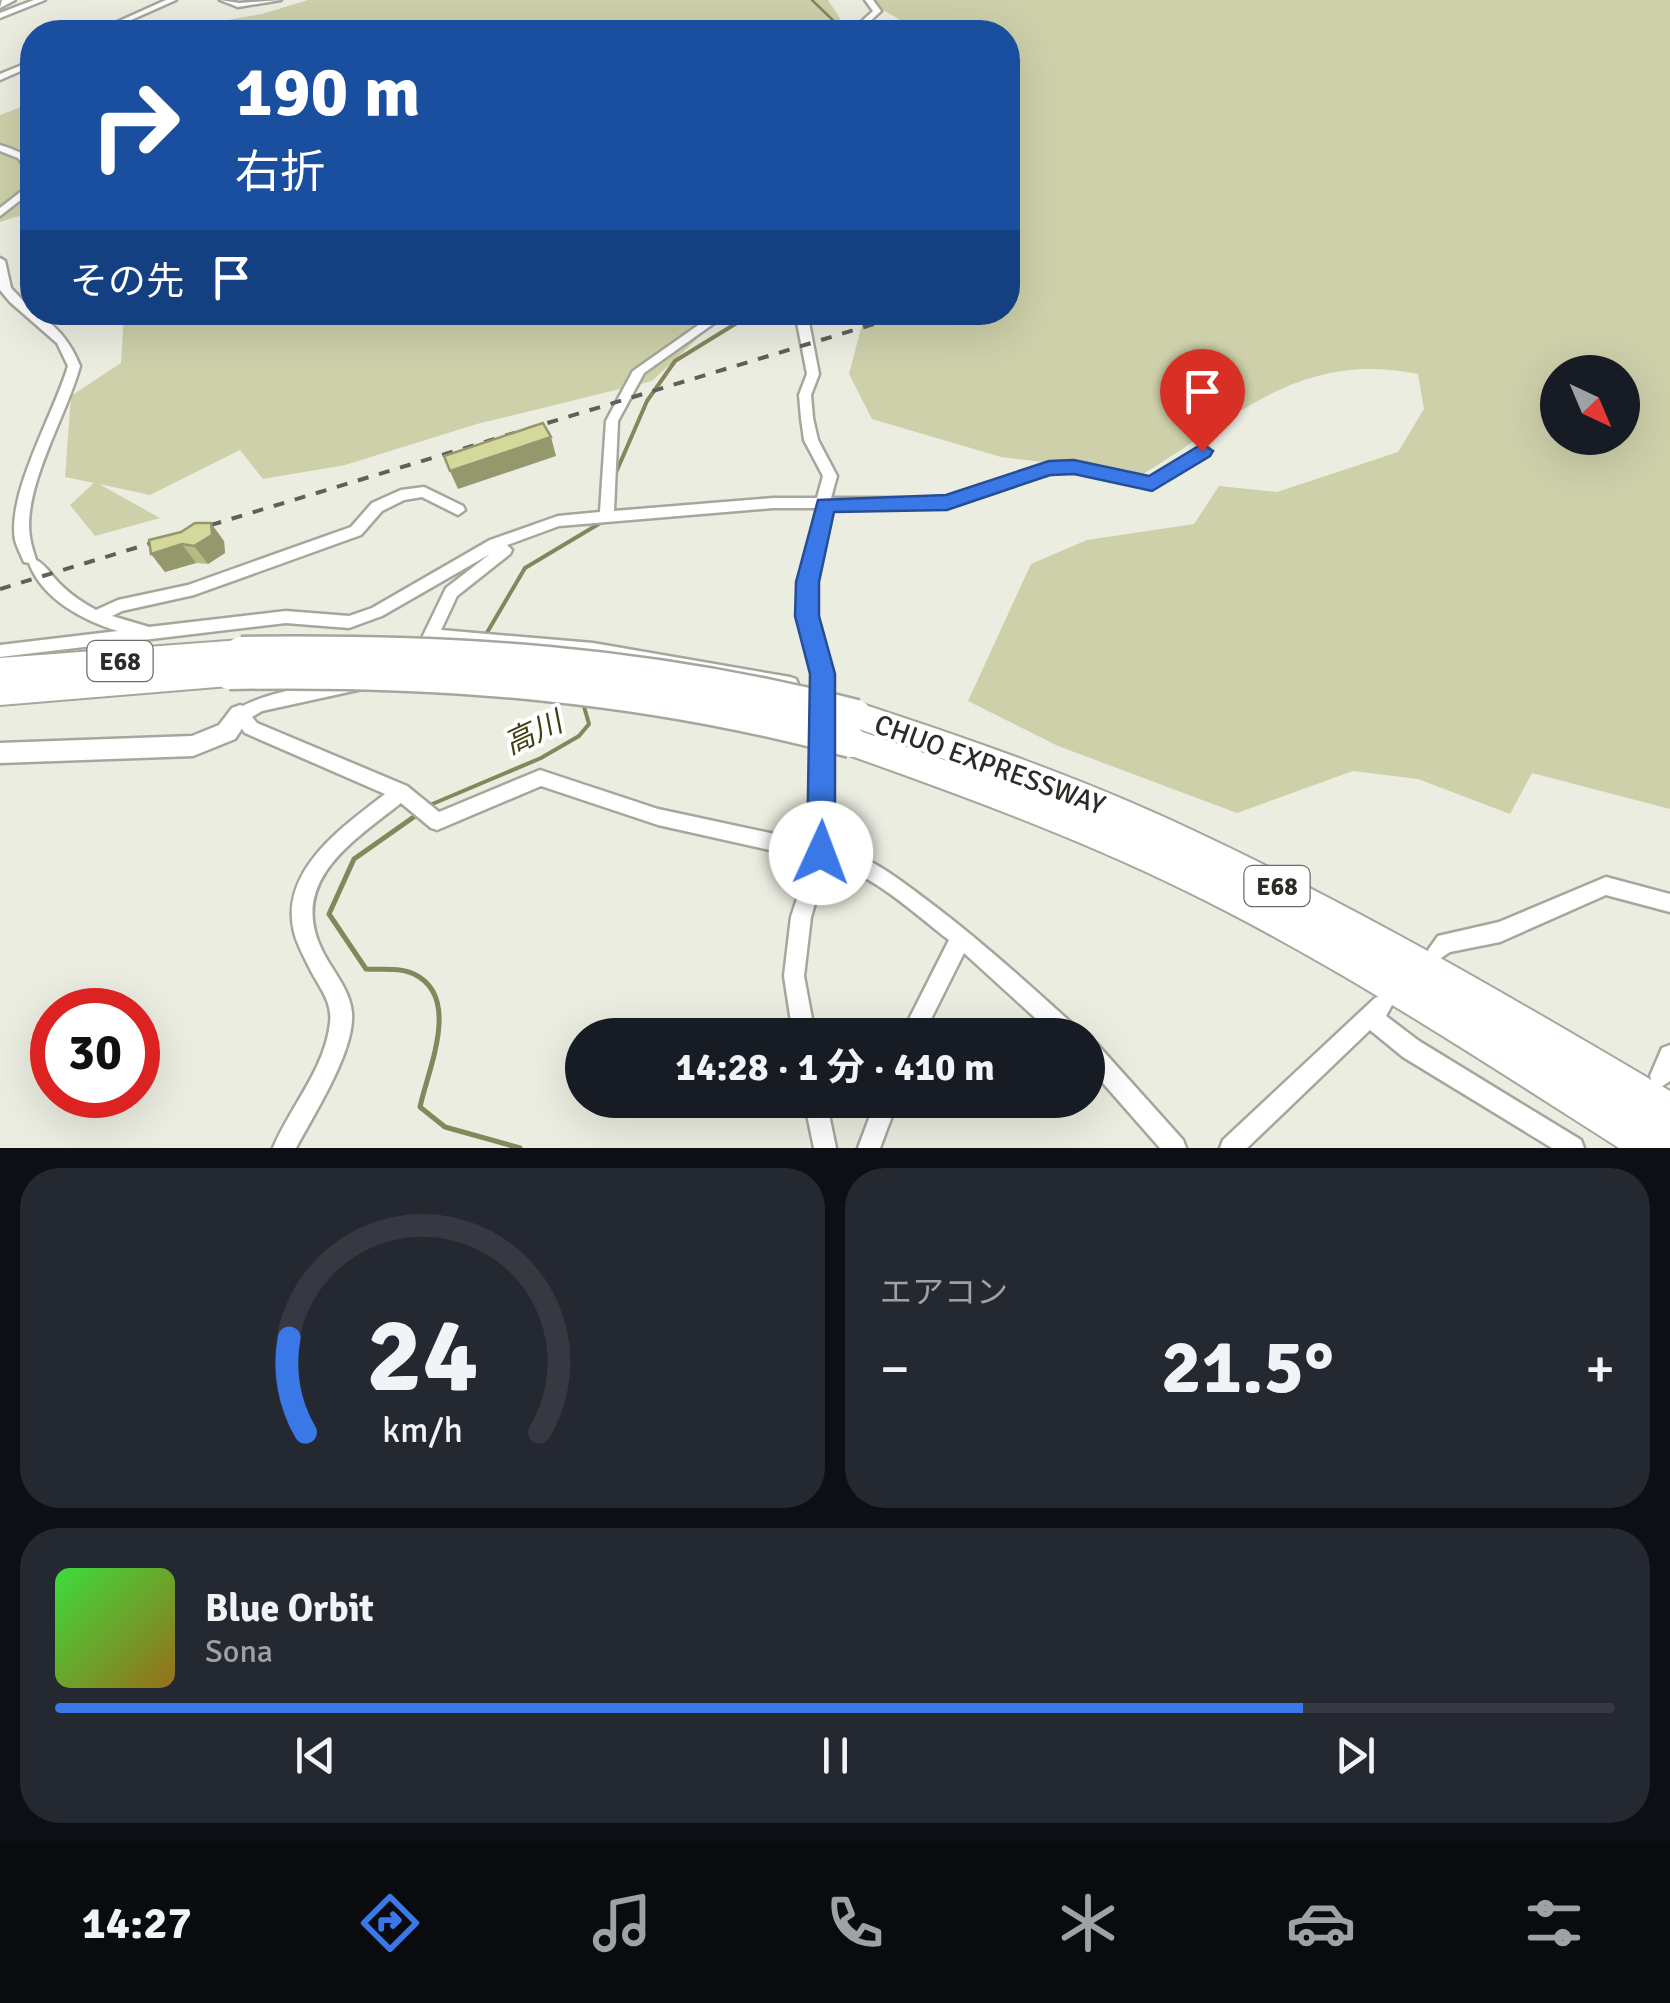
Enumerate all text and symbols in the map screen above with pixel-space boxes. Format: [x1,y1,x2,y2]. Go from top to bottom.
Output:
text: 190 m [235,49,420,135]
icon: right [70,60,200,190]
text: 右折 [235,145,325,200]
icon: arrive [204,250,259,305]
text: その先 [70,258,184,305]
pin [1160,349,1245,452]
north arrow [1540,355,1640,455]
map controls [1540,355,1640,455]
icon: arrive [1175,364,1230,419]
road number: E68 [88,641,152,681]
water label: 高川 [498,703,571,763]
street label: CHUO EXPRESSWAY [870,707,1110,822]
position arrow [769,801,873,905]
road number: E68 [1244,866,1310,906]
speed limit sign: 30 [30,988,160,1118]
text: 14:28 · 1 分 · 410 m [675,1044,995,1091]
text: エアコン [880,1273,1008,1312]
text: 24 [366,1292,479,1420]
text: 21.5° [1161,1321,1334,1414]
text: − [880,1335,910,1403]
text: + [1585,1335,1615,1403]
text: km/h [382,1408,463,1452]
text: Blue Orbit [205,1585,374,1632]
text: Sona [205,1632,273,1671]
icon: previous [288,1728,343,1783]
icon: pause [808,1728,863,1783]
icon: next [1328,1728,1383,1783]
icon: directions [355,1888,425,1958]
icon: music [587,1888,657,1958]
icon: phone [820,1888,890,1958]
icon: climate [1053,1888,1123,1958]
icon: car [1286,1888,1356,1958]
icon: filters [1519,1888,1589,1958]
text: 14:27 [81,1896,192,1951]

